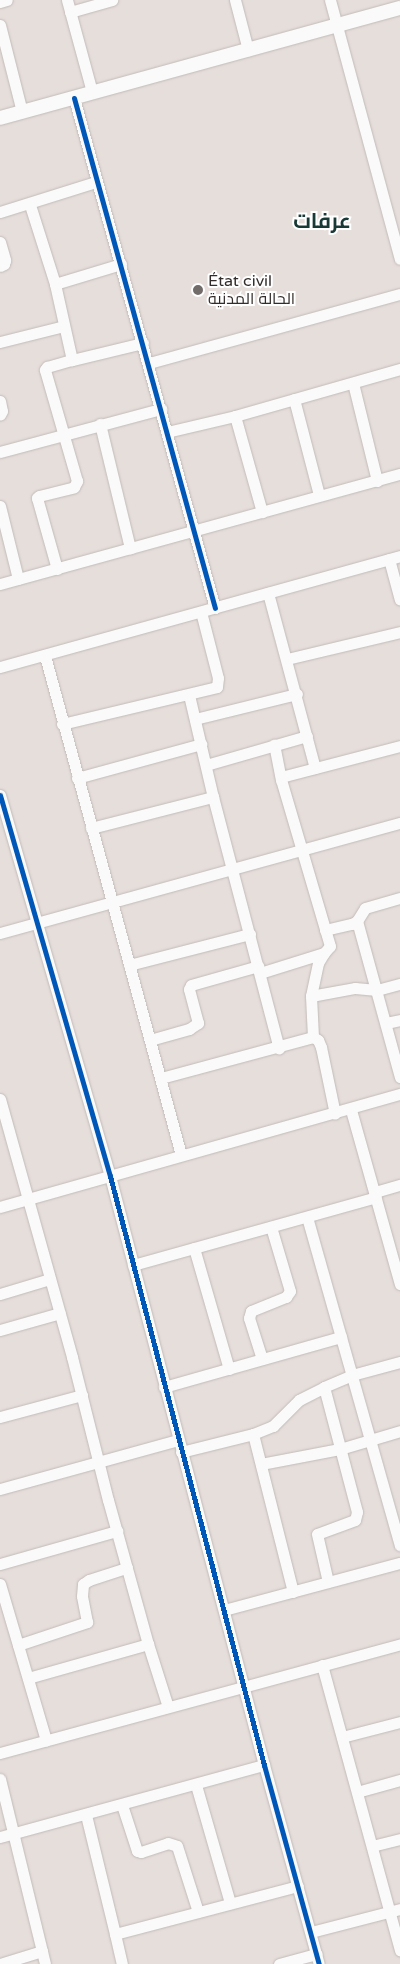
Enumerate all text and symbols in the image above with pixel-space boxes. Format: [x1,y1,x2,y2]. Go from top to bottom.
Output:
district label: عرفات [293,209,351,235]
place label: État civil الحالة المدنية [208,271,295,309]
marker: État civil الحالة المدنية [192,284,204,296]

